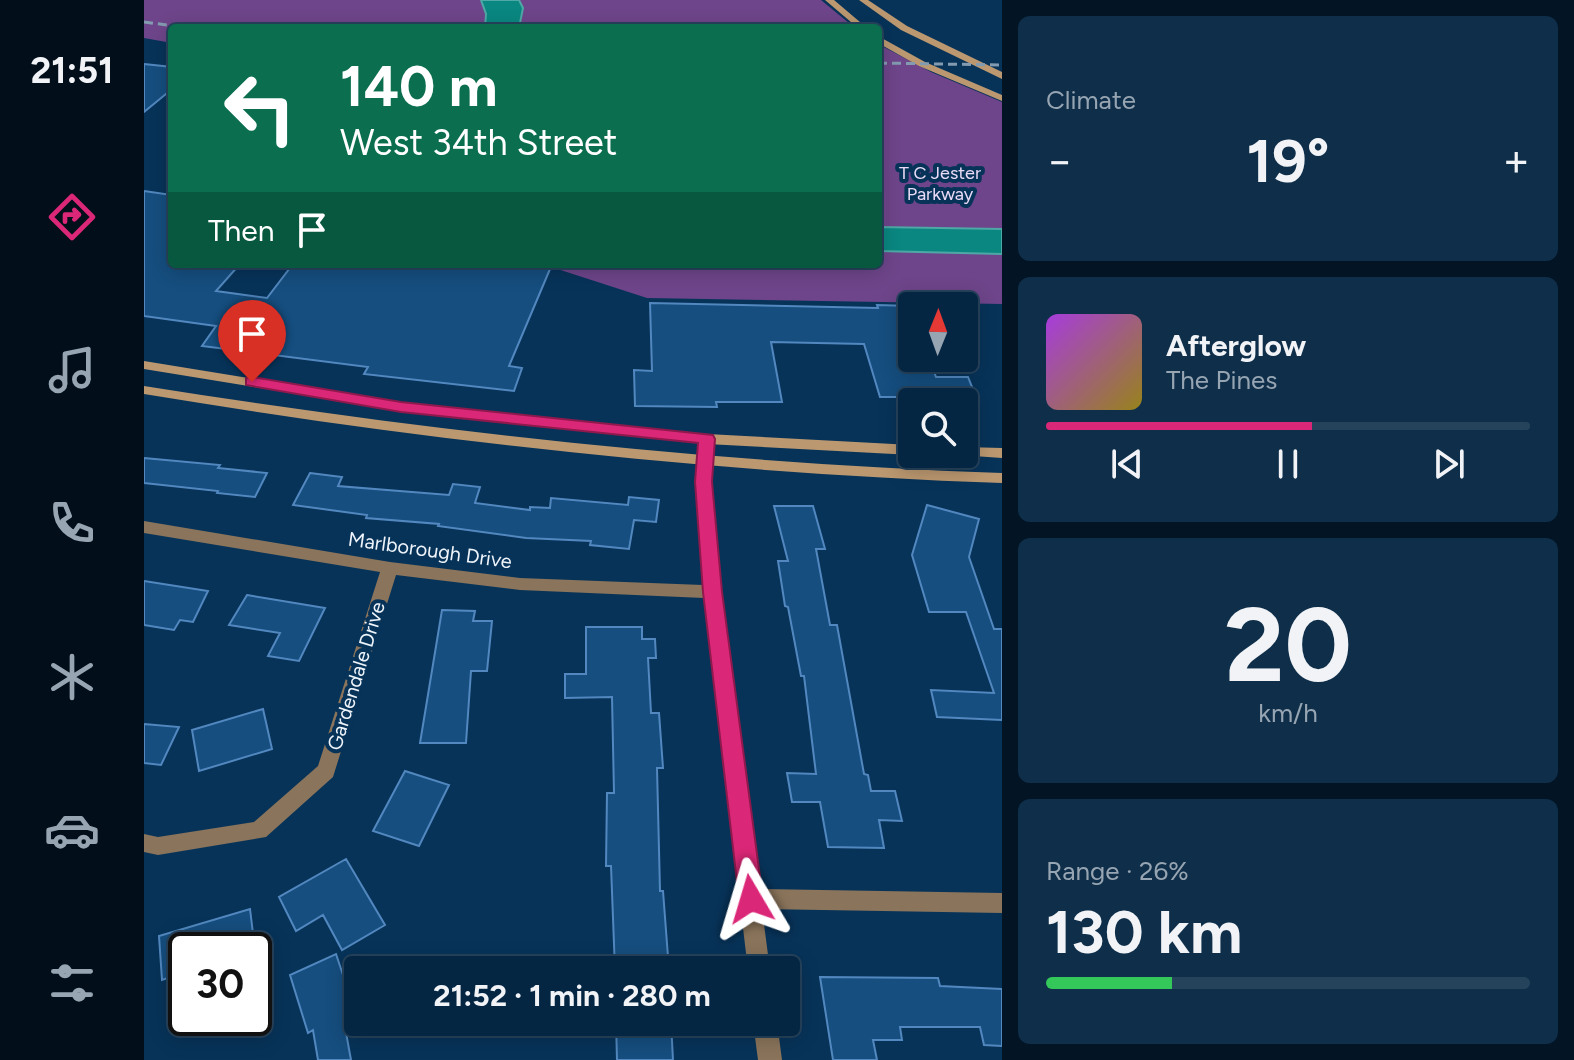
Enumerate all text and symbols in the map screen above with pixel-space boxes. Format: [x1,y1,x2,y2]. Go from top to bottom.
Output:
text: 21:51 [31,49,113,92]
text: 140 m [340,53,498,120]
icon: left [208,56,312,160]
text: Climate [1046,84,1136,116]
text: West 34th Street [340,121,617,164]
text: 19° [1247,125,1329,197]
text: − [1046,134,1073,187]
text: + [1503,134,1530,187]
park label: T C Jester Parkway [899,162,981,205]
icon: directions [44,189,100,245]
icon: arrive [290,208,334,252]
text: Then [208,212,274,249]
north arrow [898,292,978,372]
map controls [898,292,978,468]
pin [218,300,286,382]
icon: arrive [230,312,274,356]
text: Afterglow [1166,327,1306,364]
icon: music [44,342,100,398]
text: The Pines [1166,364,1277,396]
button: search [898,388,978,468]
icon: previous [1105,442,1149,486]
icon: pause [1266,442,1310,486]
icon: next [1427,442,1471,486]
icon: phone [44,495,100,551]
street label: Marlborough Drive [347,527,514,573]
text: 20 [1224,582,1352,707]
street label: Gardendale Drive [322,599,390,753]
icon: climate [44,649,100,705]
text: km/h [1258,697,1318,729]
icon: car [44,802,100,858]
text: Range · 26% [1046,855,1189,887]
position arrow [709,857,793,941]
text: 130 km [1046,896,1242,968]
speed limit sign: 30 [168,932,272,1036]
icon: filters [44,955,100,1011]
text: 21:52 · 1 min · 280 m [433,977,711,1014]

